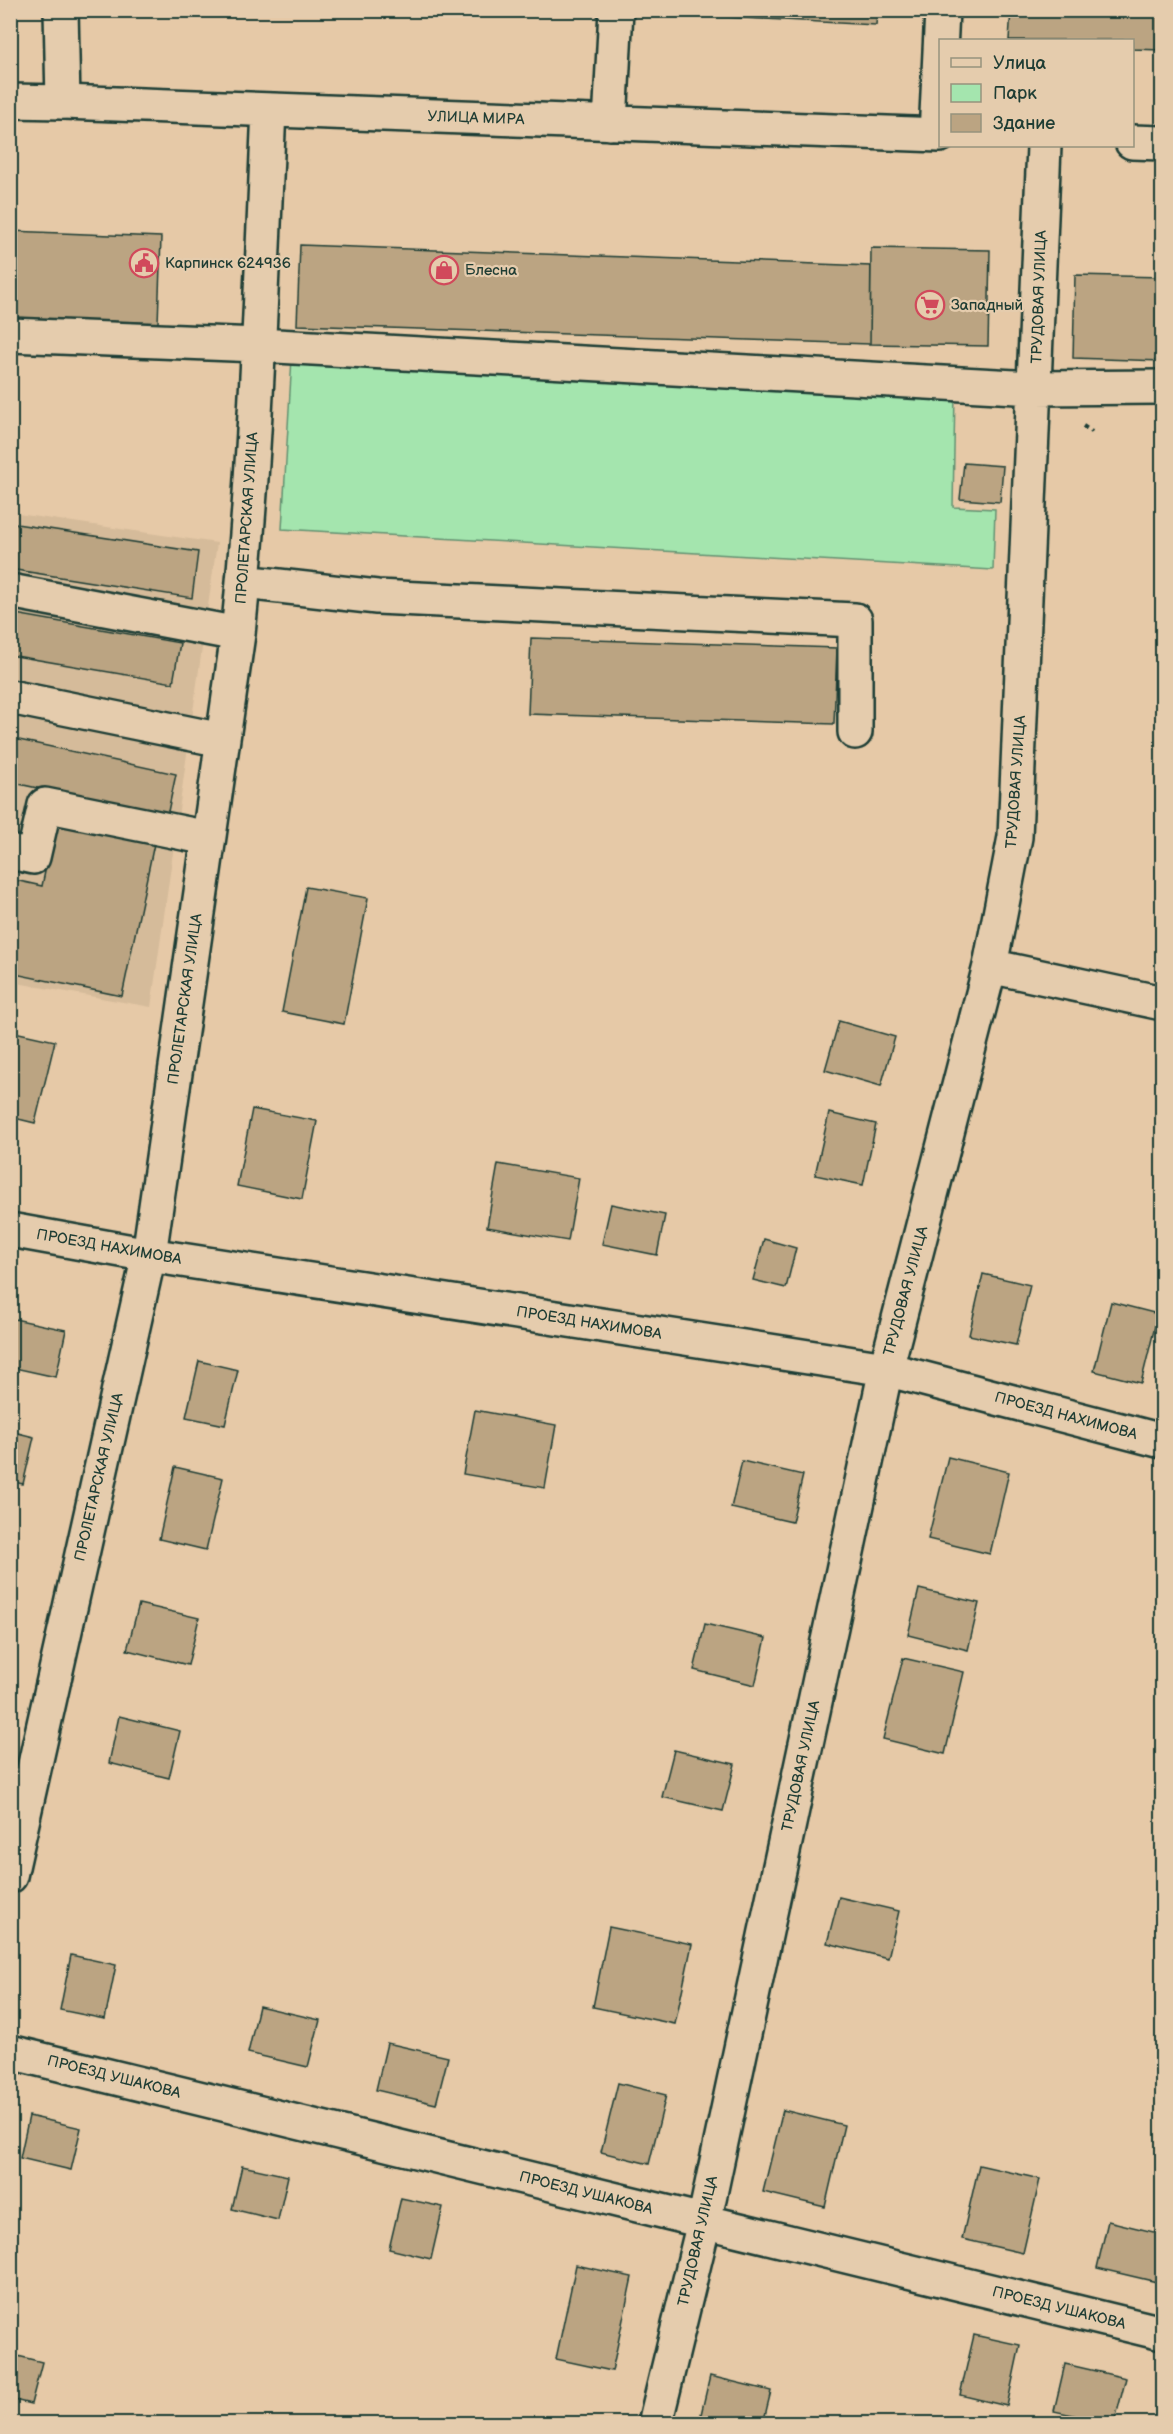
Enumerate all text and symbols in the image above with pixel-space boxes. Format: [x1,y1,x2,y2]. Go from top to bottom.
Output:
legend [939,39,1134,147]
text: Улица [993,53,1047,74]
text: Парк [993,83,1037,104]
street label: УЛИЦА МИРА [427,107,526,129]
text: Здание [993,113,1055,134]
street label: ТРУДОВАЯ УЛИЦА [1027,229,1051,364]
public building icon: Карпинск 624936 [128,247,160,279]
place label: Карпинск 624936 [165,254,291,273]
shop icon: Блесна [428,254,460,286]
place label: Блесна [465,261,517,280]
supermarket icon: Западный [914,289,946,321]
place label: Западный [951,296,1023,315]
street label: ПРОЛЕТАРСКАЯ УЛИЦА [232,430,263,605]
street label: ТРУДОВАЯ УЛИЦА [1002,714,1030,849]
street label: ПРОЛЕТАРСКАЯ УЛИЦА [164,911,207,1086]
street label: ТРУДОВАЯ УЛИЦА [880,1223,933,1358]
street label: ПРОЕЗД НАХИМОВА [35,1225,184,1269]
street label: ПРОЕЗД НАХИМОВА [515,1302,664,1344]
street label: ПРОЕЗД НАХИМОВА [993,1388,1140,1444]
street label: ПРОЛЕТАРСКАЯ УЛИЦА [70,1390,128,1563]
street label: ТРУДОВАЯ УЛИЦА [778,1698,824,1833]
street label: ПРОЕЗД УШАКОВА [45,2051,184,2103]
street label: ПРОЕЗД УШАКОВА [517,2167,656,2219]
street label: ТРУДОВАЯ УЛИЦА [674,2173,722,2308]
street label: ПРОЕЗД УШАКОВА [990,2282,1129,2334]

